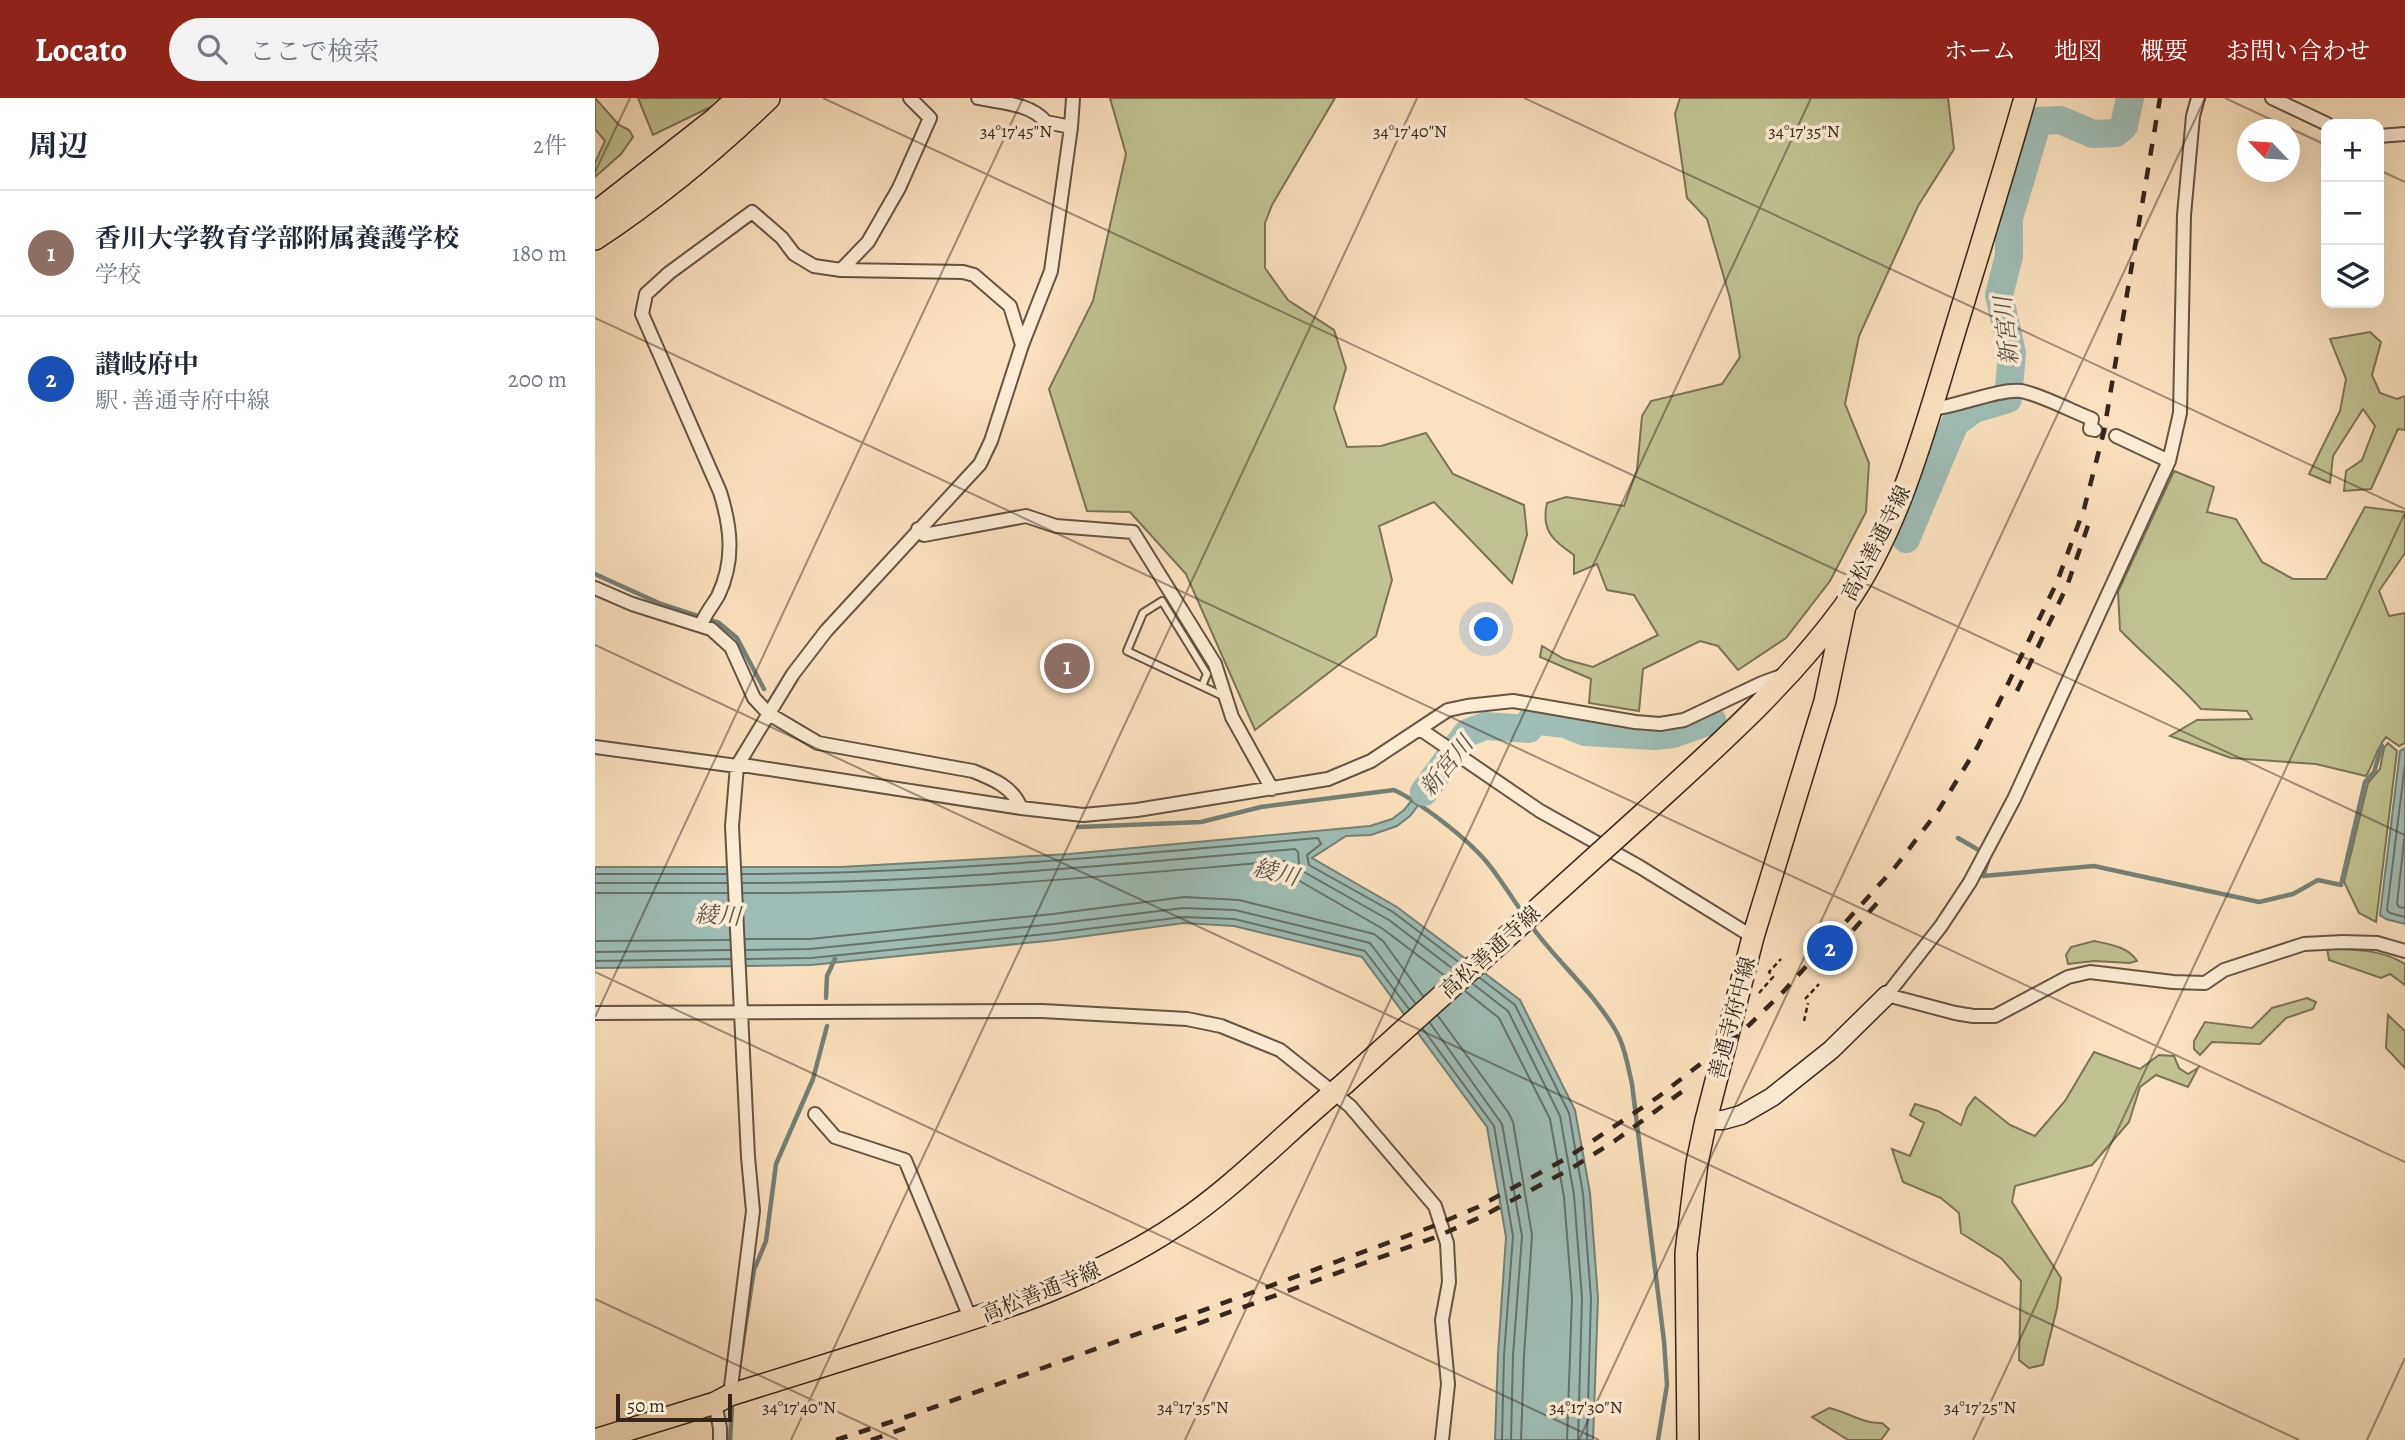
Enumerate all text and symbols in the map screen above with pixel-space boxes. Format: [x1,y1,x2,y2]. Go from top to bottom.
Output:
search box [169,18,659,81]
text: Locato [35,27,127,72]
icon: search [193,30,231,68]
text: ここで検索 [249,34,379,69]
text: ホーム [1944,35,2016,67]
text: 地図 [2054,35,2102,67]
text: 概要 [2140,35,2188,67]
text: お問い合わせ [2226,35,2370,67]
text: 34°17'45"N [980,119,1052,143]
text: 34°17'40"N [1373,119,1447,143]
text: 34°17'35"N [1768,119,1840,143]
north arrow [2237,119,2300,182]
map controls [2321,119,2384,308]
button: + [2321,119,2384,182]
text: 周辺 [28,126,88,166]
text: 2件 [533,130,567,161]
button: − [2321,182,2384,245]
text: 香川大学教育学部附属養護学校 [95,221,459,256]
text: 1 [47,238,55,269]
text: 180 m [512,238,567,269]
button: layers [2321,245,2384,308]
text: 学校 [95,259,141,290]
water label: 新宮川 [1987,292,2026,367]
text: 讃岐府中 [95,347,199,382]
text: 2 [45,364,57,395]
text: 200 m [508,364,567,395]
text: 駅 · 善通寺府中線 [95,385,270,416]
street label: 高松善通寺線 [1835,481,1917,605]
your location [1469,612,1503,646]
pin: 1 [1044,640,1090,692]
water label: 新宮川 [1413,727,1482,803]
water label: 綾川 [1250,852,1305,894]
water label: 綾川 [694,899,745,932]
street label: 高松善通寺線 [1434,899,1546,1005]
pin: 2 [1807,922,1853,974]
street label: 善通寺府中線 [1702,954,1762,1082]
street label: 高松善通寺線 [977,1255,1105,1329]
scale bar [616,1391,731,1423]
text: 50 m [627,1393,665,1419]
text: 34°17'40"N [762,1395,836,1419]
text: 34°17'35"N [1157,1395,1229,1419]
text: 34°17'30"N [1549,1395,1623,1419]
text: 34°17'25"N [1944,1395,2016,1419]

